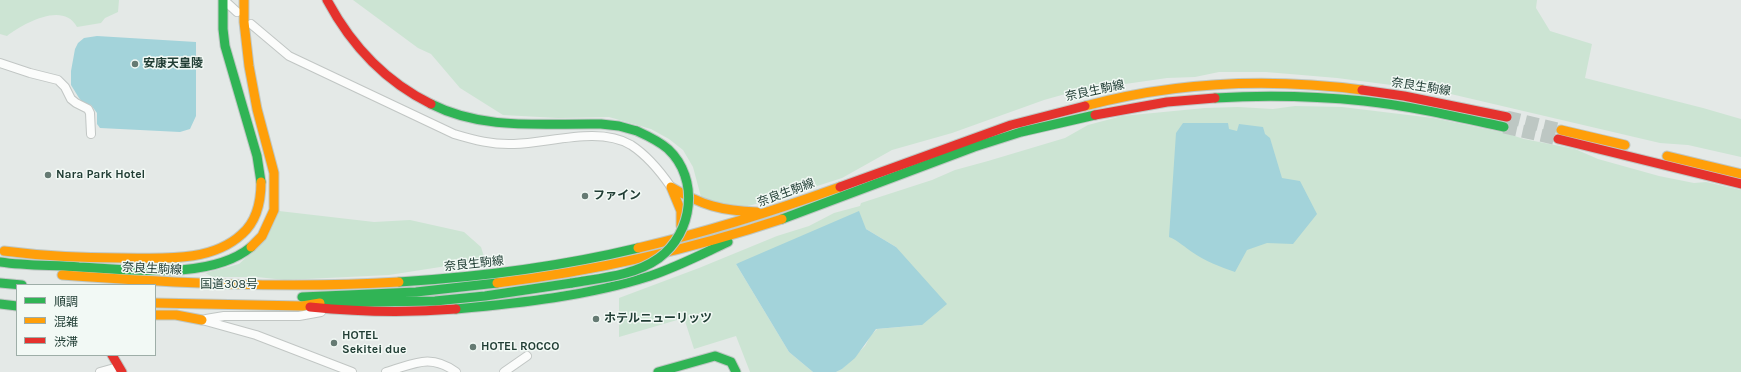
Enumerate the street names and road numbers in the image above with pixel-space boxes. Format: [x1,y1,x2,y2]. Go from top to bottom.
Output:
street label: 奈良生駒線 [1390,75,1452,99]
street label: 奈良生駒線 [1064,78,1126,104]
street label: 奈良生駒線 [755,176,817,210]
street label: 奈良生駒線 [443,254,505,274]
street label: 奈良生駒線 [122,260,182,278]
street label: 国道308号 [200,278,258,292]

